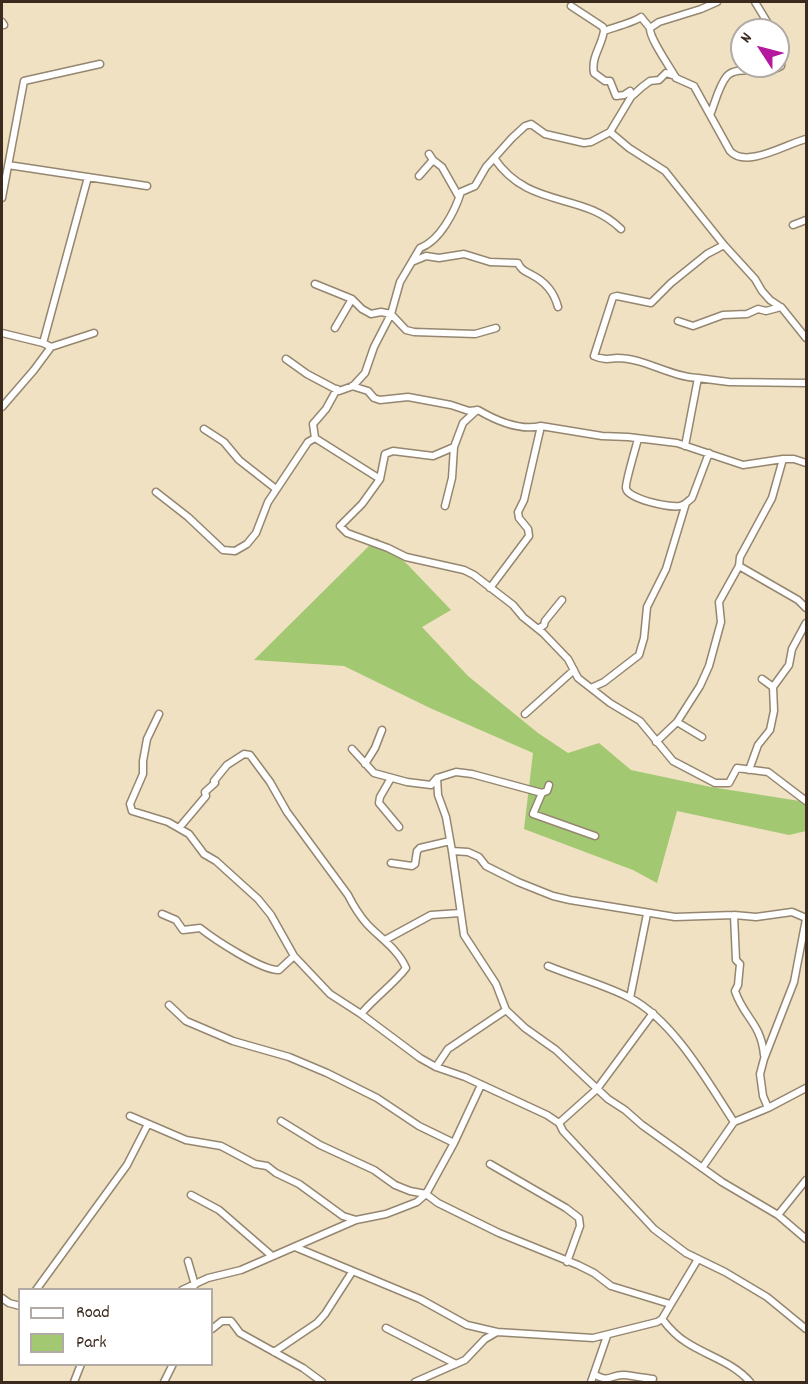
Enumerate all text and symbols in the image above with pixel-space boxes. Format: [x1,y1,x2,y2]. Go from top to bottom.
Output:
north arrow [730,18,790,78]
text: N [735,28,758,48]
legend [18,1288,213,1366]
text: Road [76,1301,110,1326]
text: Park [76,1331,107,1356]

